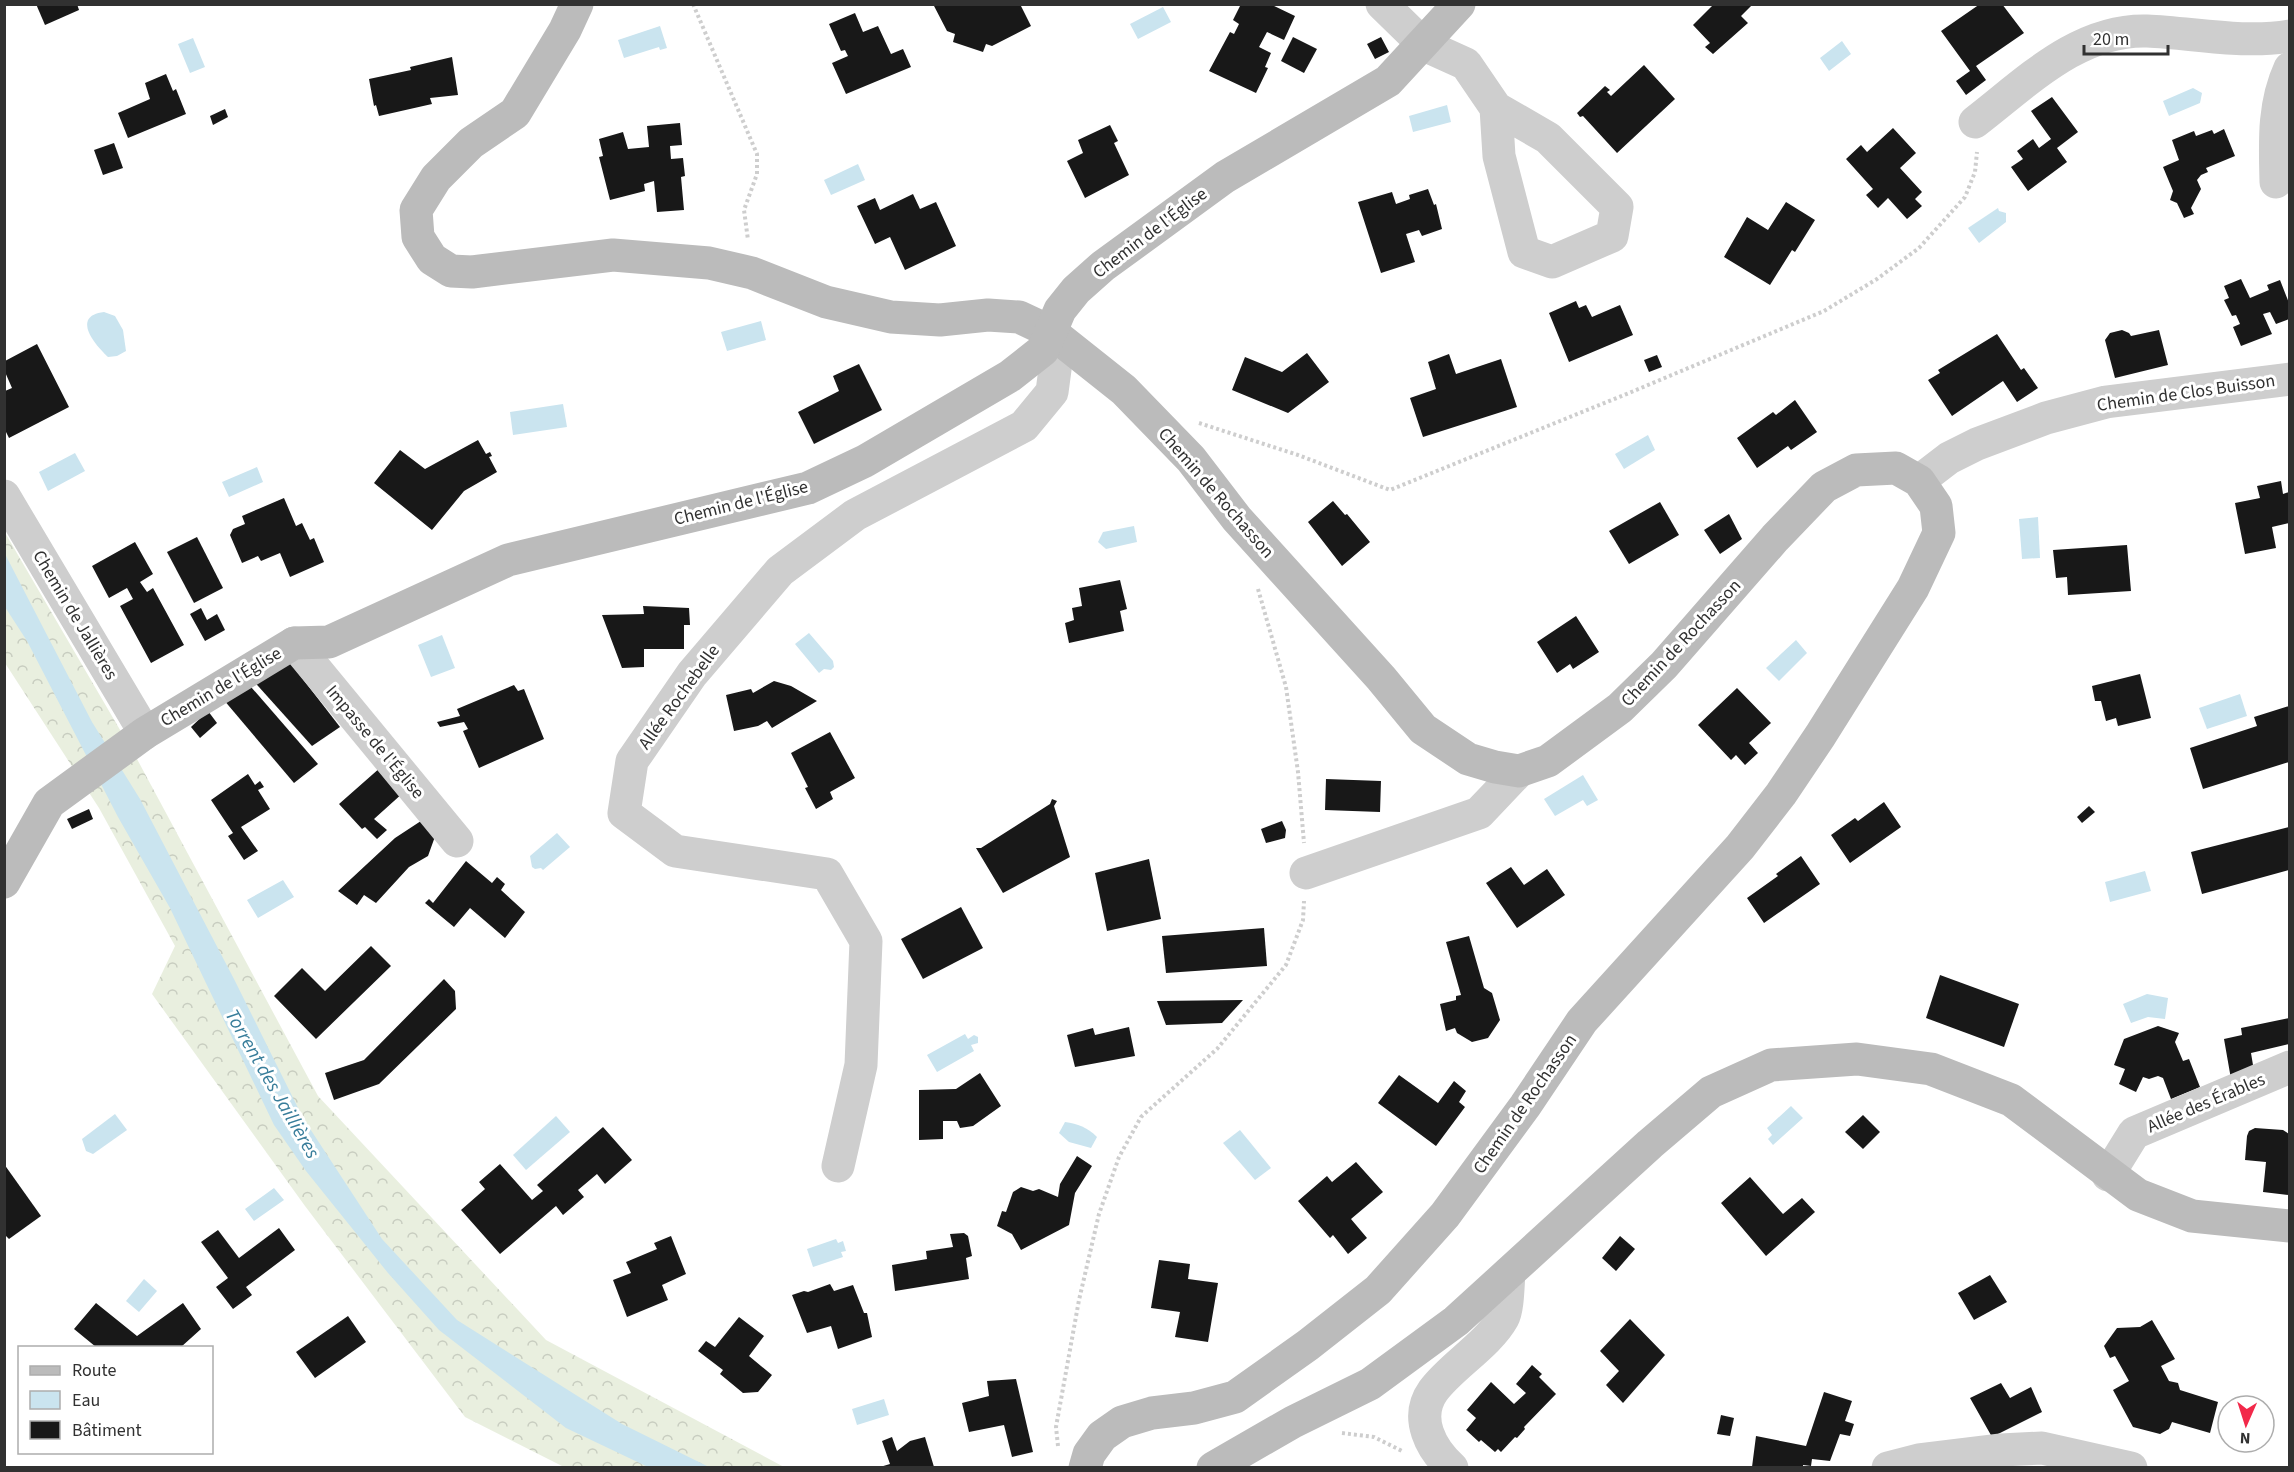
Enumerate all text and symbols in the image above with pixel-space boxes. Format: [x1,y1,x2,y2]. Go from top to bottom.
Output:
scale bar [2084,18,2168,56]
text: 20 m [2093,27,2129,52]
street label: Chemin de l'Église [1088,182,1212,284]
street label: Chemin de Clos Buisson [2095,368,2277,418]
street label: Chemin de Rochasson [1152,422,1280,564]
street label: Chemin de l'Église [671,474,811,532]
street label: Chemin de Jallières [26,546,124,684]
street label: Chemin de Rochasson [1615,574,1747,712]
street label: Allée Rochebelle [632,639,726,755]
street label: Chemin de l'Église [156,641,286,733]
street label: Impasse de l'Église [320,680,430,804]
water label: Torrent des Jaillières [218,1004,326,1164]
street label: Chemin de Rochasson [1467,1029,1583,1179]
street label: Allée des Érables [2143,1067,2269,1139]
legend [18,1346,213,1454]
text: Route [72,1358,116,1383]
text: Eau [72,1388,100,1413]
north arrow [2216,1394,2276,1454]
text: Bâtiment [72,1418,142,1443]
text: N [2239,1427,2251,1449]

